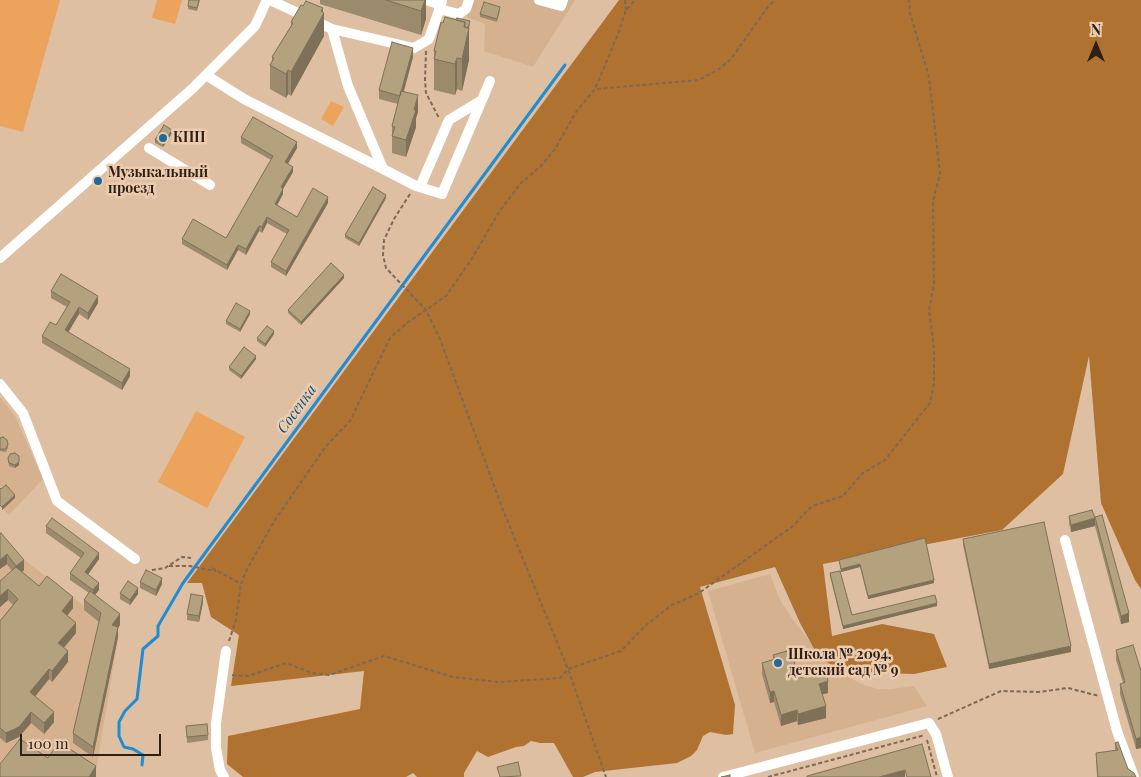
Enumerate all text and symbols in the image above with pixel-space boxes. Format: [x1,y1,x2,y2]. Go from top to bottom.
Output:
north arrow [1071,20,1121,70]
text: N [1091,20,1101,39]
place label: КПП [173,130,205,146]
marker: КПП [157,132,169,144]
place label: Музыкальный проезд [108,165,208,198]
marker: Музыкальный проезд [92,175,104,187]
water label: Сосенка [273,381,321,437]
place label: Школа № 2094, детский сад № 9 [788,647,898,680]
marker: Школа № 2094, детский сад № 9 [772,657,784,669]
scale bar [22,724,164,756]
text: 100 m [28,733,69,753]

